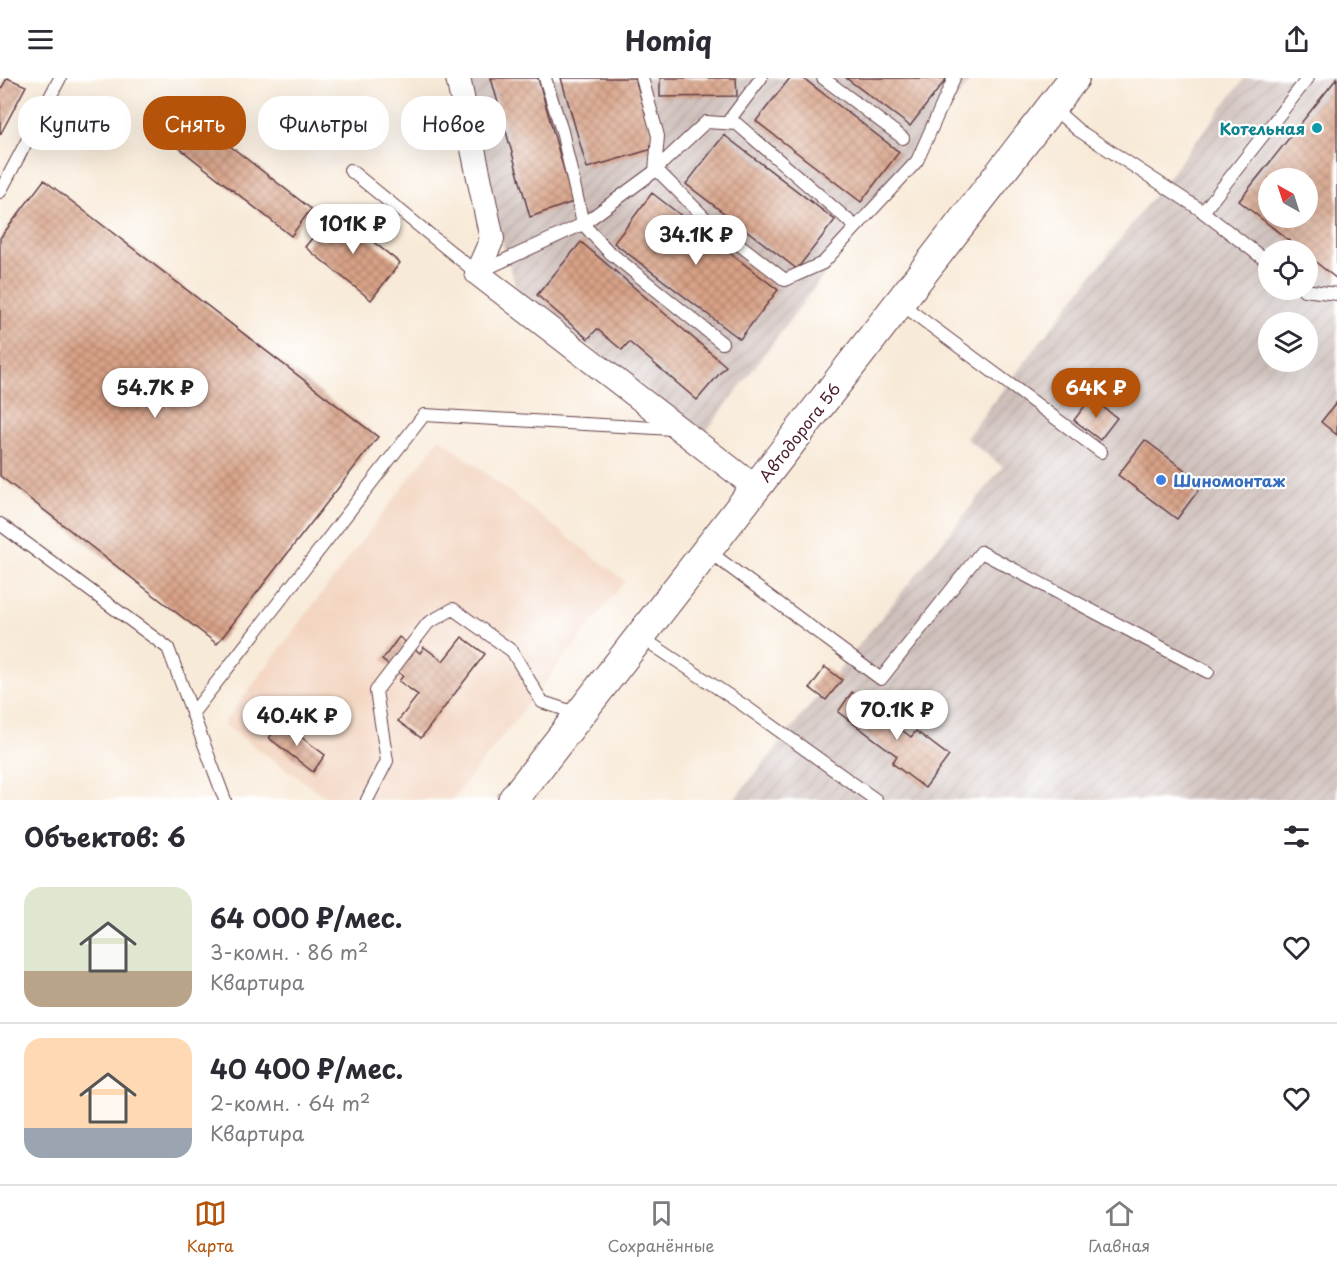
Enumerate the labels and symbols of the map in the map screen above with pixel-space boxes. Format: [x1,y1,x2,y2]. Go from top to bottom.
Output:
place label: Котельная [1219,116,1305,140]
marker: Котельная [1310,121,1324,135]
north arrow [1258,168,1318,228]
pin: 101K ₽ [304,204,402,255]
pin: 34.1K ₽ [641,215,751,266]
pin: 54.7K ₽ [100,368,210,419]
pin: 64K ₽ [1054,368,1138,419]
street label: Автодорога 56 [753,377,845,487]
place label: Шиномонтаж [1173,468,1286,492]
marker: Шиномонтаж [1154,473,1168,487]
pin: 70.1K ₽ [842,690,952,741]
pin: 40.4K ₽ [242,696,352,747]

